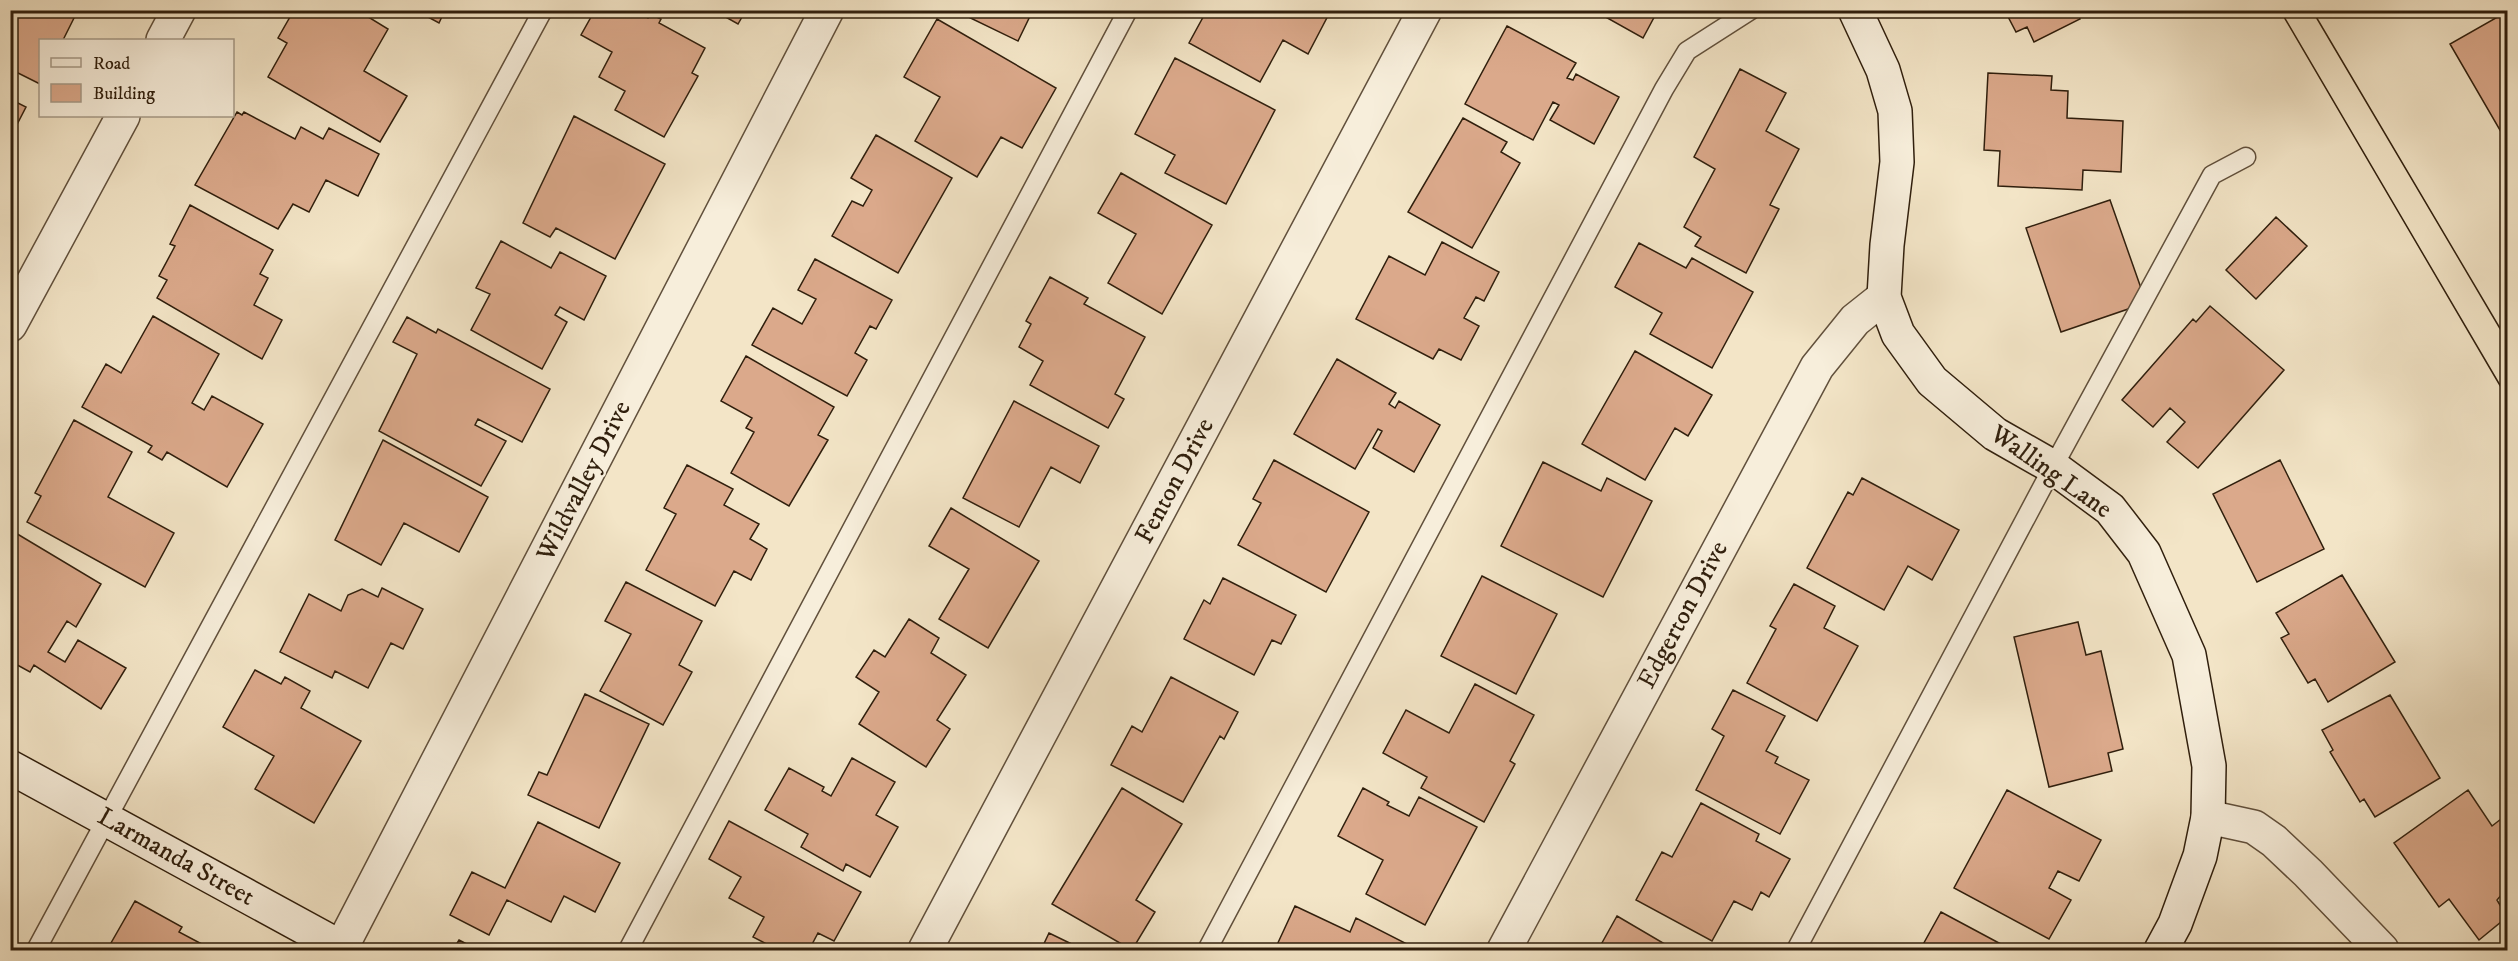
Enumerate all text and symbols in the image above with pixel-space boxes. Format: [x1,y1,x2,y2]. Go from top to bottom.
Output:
legend [39,39,234,117]
text: Road [93,53,130,75]
text: Building [93,83,155,105]
street label: Wildvalley Drive [529,395,639,568]
street label: Fenton Drive [1128,413,1222,549]
street label: Walling Lane [1983,417,2118,526]
street label: Edgerton Drive [1630,536,1736,694]
street label: Larmanda Street [92,800,260,914]

